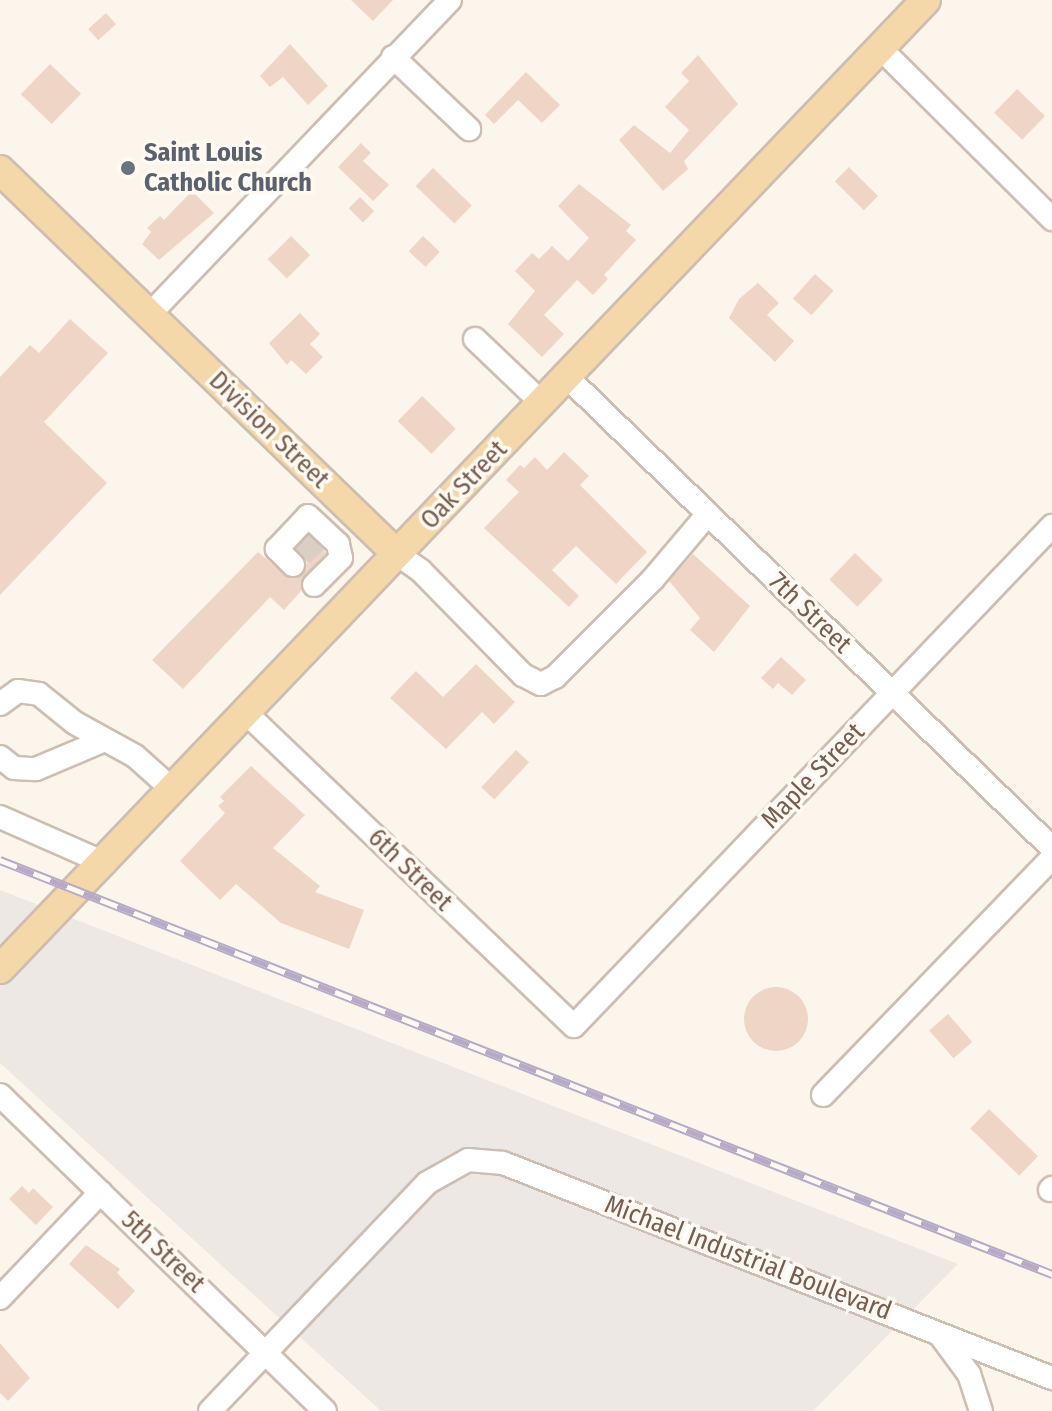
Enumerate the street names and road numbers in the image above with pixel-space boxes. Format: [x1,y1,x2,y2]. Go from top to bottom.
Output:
street label: Division Street [202,365,336,495]
street label: Oak Street [414,434,514,536]
street label: 7th Street [762,566,858,660]
street label: Maple Street [755,717,871,835]
street label: 6th Street [361,822,459,918]
street label: Michael Industrial Boulevard [600,1189,896,1327]
street label: 5th Street [115,1205,211,1299]

